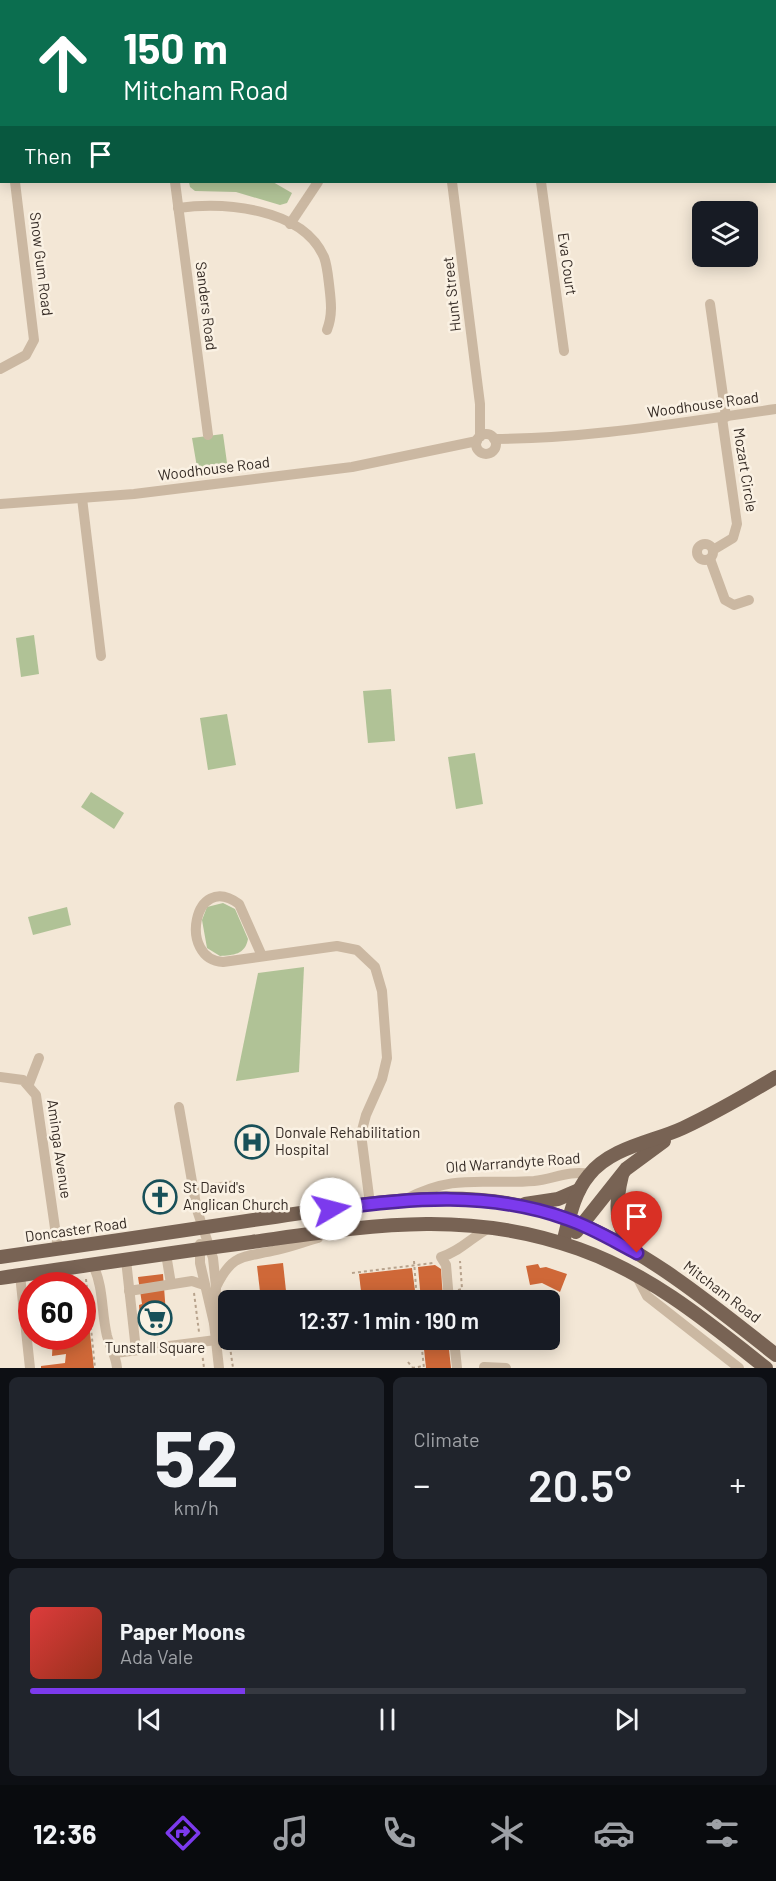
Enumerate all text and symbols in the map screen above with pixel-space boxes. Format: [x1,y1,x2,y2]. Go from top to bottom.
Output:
text: 150 m [123,22,228,72]
icon: ahead [24,24,102,102]
text: Mitcham Road [123,73,288,105]
icon: arrive [84,138,117,171]
text: Then [24,142,72,168]
map controls [692,201,758,267]
button: layers [692,201,758,267]
street label: Snow Gum Road [27,211,57,317]
street label: Eva Court [555,231,581,296]
street label: Hunt Street [438,256,464,333]
street label: Sanders Road [193,260,221,351]
street label: Woodhouse Road [646,387,760,421]
street label: Mozart Circle [730,426,762,513]
street label: Woodhouse Road [157,452,271,484]
street label: Aminga Avenue [44,1098,76,1200]
place label: Donvale Rehabilitation Hospital [275,1123,420,1158]
hospital icon: Donvale Rehabilitation Hospital [234,1124,270,1160]
street label: Old Warrandyte Road [445,1148,581,1176]
position arrow [299,1177,363,1241]
place label: St David's Anglican Church [183,1178,289,1213]
church icon: St David's Anglican Church [142,1179,178,1215]
pin [611,1191,662,1253]
icon: arrive [620,1200,653,1233]
street label: Doncaster Road [24,1213,128,1245]
street label: Mitcham Road [680,1256,765,1326]
speed limit sign: 60 [18,1272,96,1350]
supermarket icon: Tunstall Square [137,1300,173,1336]
text: 12:37 · 1 min · 190 m [299,1307,479,1333]
place label: Tunstall Square [105,1338,205,1356]
text: 52 [153,1409,239,1503]
text: Climate [414,1427,480,1451]
text: 20.5° [528,1457,632,1511]
text: − [414,1464,430,1504]
text: + [729,1464,746,1504]
text: km/h [174,1495,219,1519]
text: Paper Moons [120,1618,245,1644]
text: Ada Vale [120,1644,193,1668]
icon: previous [133,1703,166,1736]
icon: pause [371,1703,404,1736]
icon: next [610,1703,643,1736]
icon: directions [162,1812,204,1854]
icon: music [270,1812,312,1854]
icon: phone [378,1812,420,1854]
icon: climate [486,1812,528,1854]
icon: car [593,1812,635,1854]
icon: filters [701,1812,743,1854]
text: 12:36 [33,1817,96,1849]

